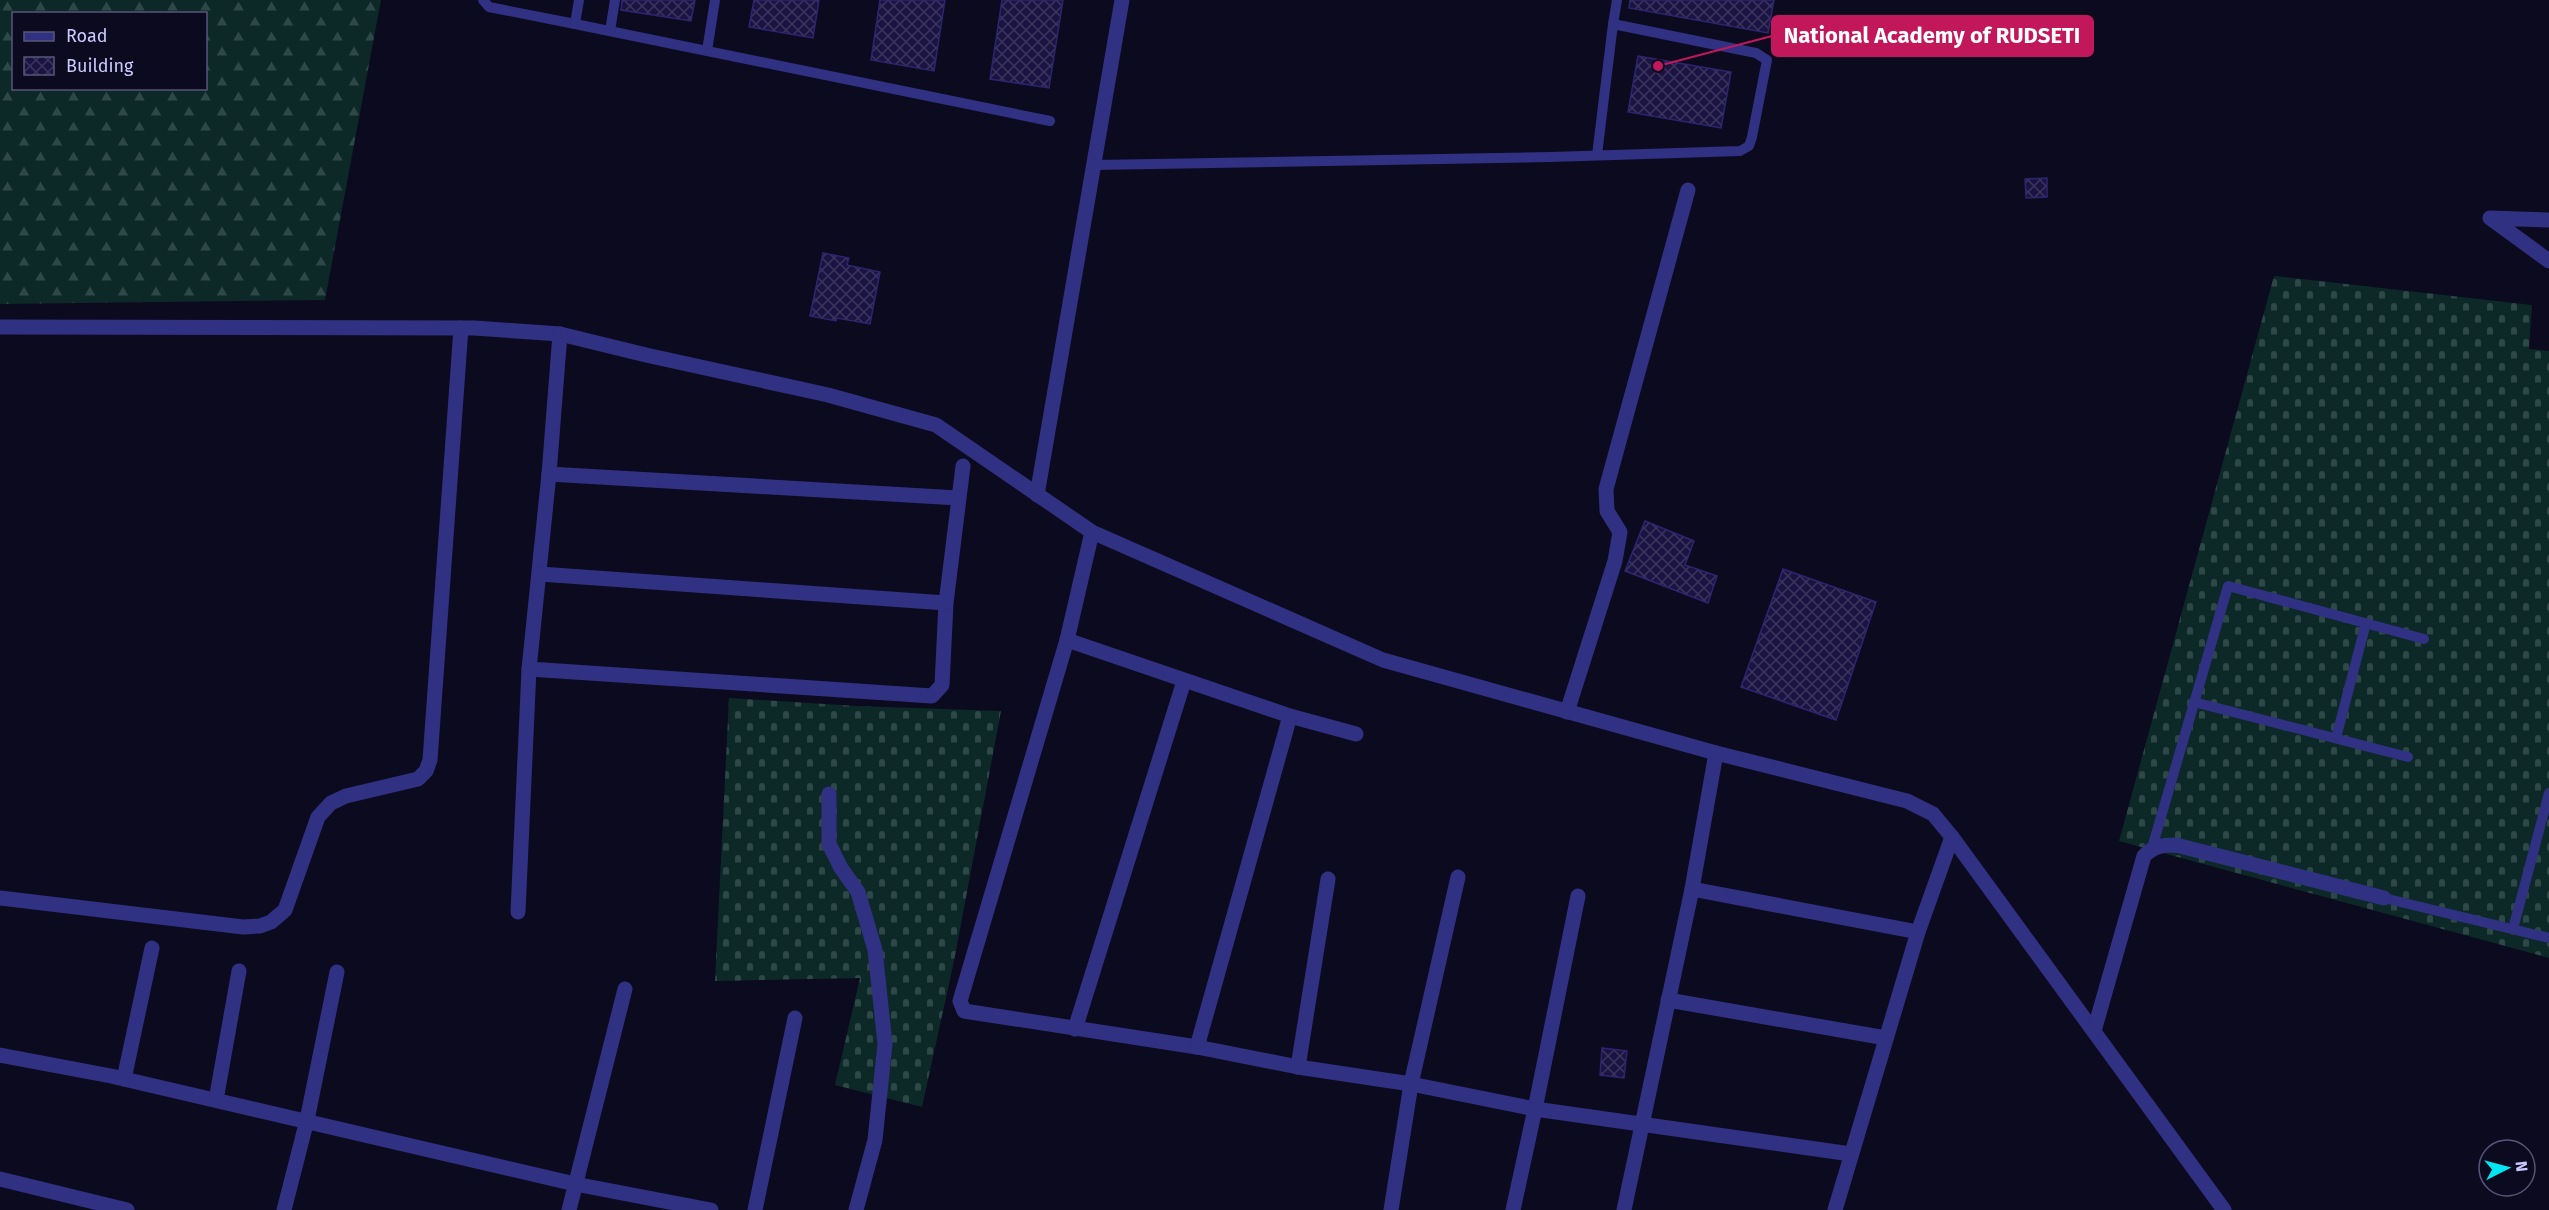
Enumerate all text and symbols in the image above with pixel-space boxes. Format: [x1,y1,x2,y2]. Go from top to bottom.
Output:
legend [12,12,207,90]
callout: National Academy of RUDSETI [1772,16,2093,56]
text: National Academy of RUDSETI [1784,22,2080,49]
text: Road [66,25,108,47]
text: Building [66,55,134,77]
north arrow [2477,1138,2537,1198]
text: N [2511,1160,2531,1173]

